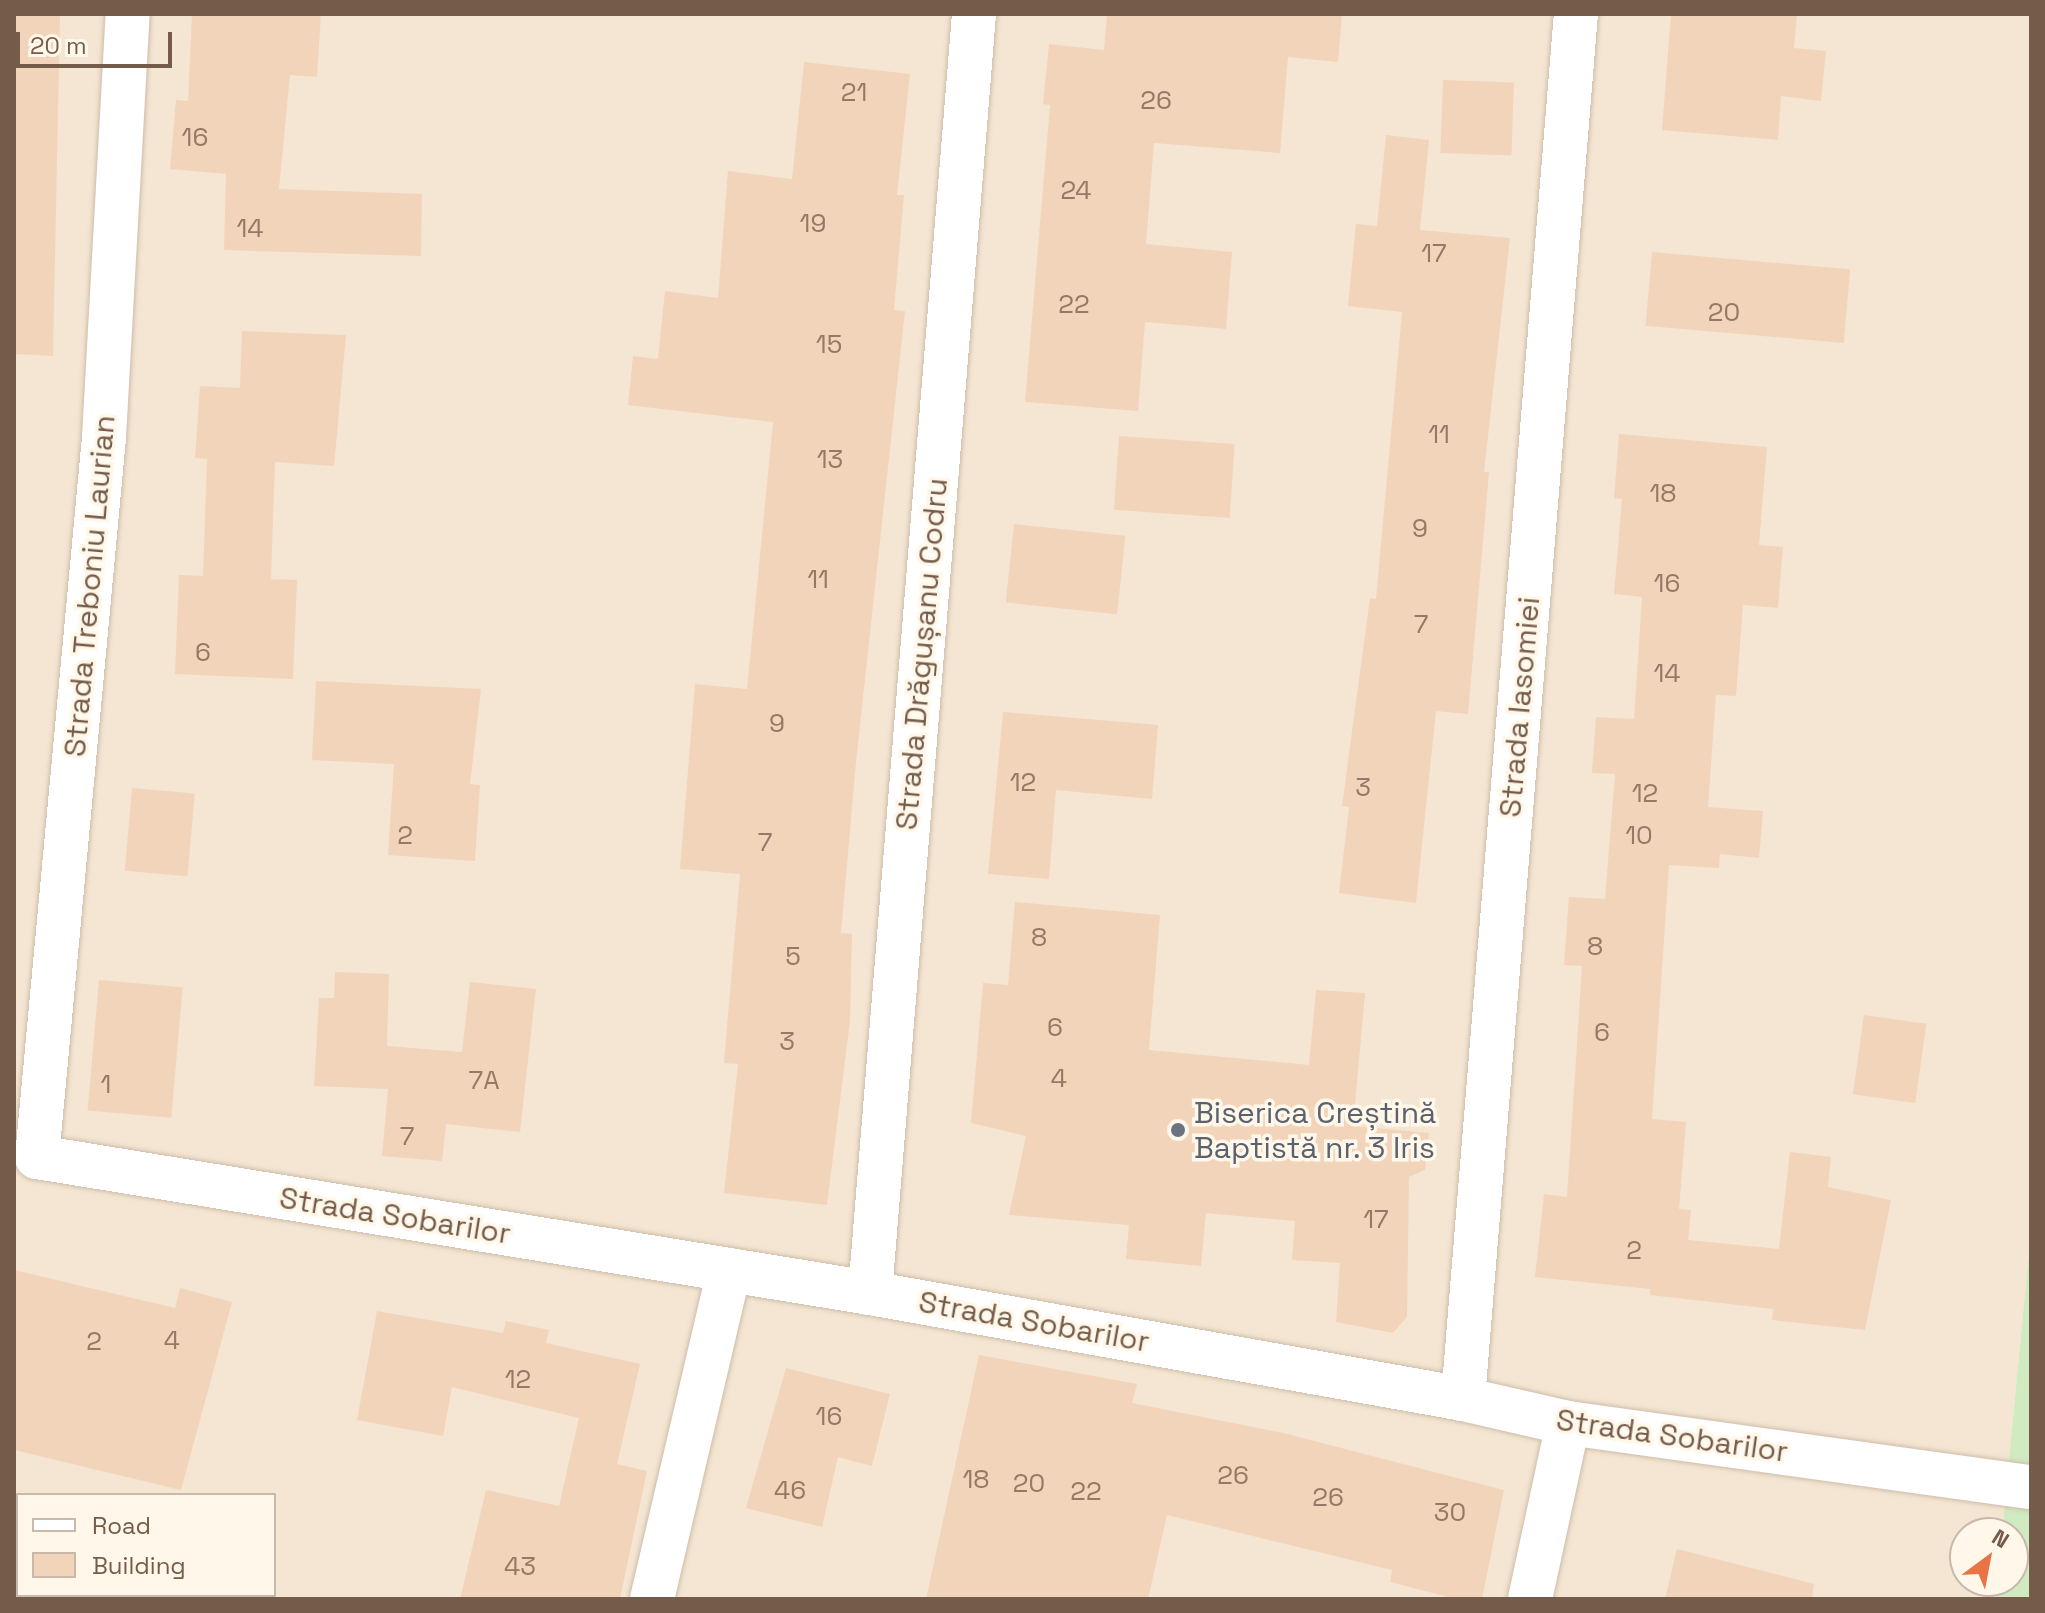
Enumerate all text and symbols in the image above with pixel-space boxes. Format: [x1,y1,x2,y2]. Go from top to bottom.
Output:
scale bar [20,16,176,66]
text: 20 m [30,30,87,61]
house number: 21 [841,77,867,109]
house number: 26 [1140,85,1172,117]
house number: 16 [182,122,208,154]
house number: 24 [1060,175,1092,207]
house number: 19 [800,208,826,240]
house number: 14 [236,213,264,245]
house number: 17 [1421,238,1447,270]
house number: 22 [1058,289,1090,321]
house number: 20 [1708,297,1740,329]
house number: 15 [816,329,842,361]
street label: Strada Treboniu Laurian [57,413,123,759]
house number: 11 [1428,419,1450,451]
house number: 13 [817,444,843,476]
street label: Strada Drăgușanu Codru [889,476,955,832]
house number: 18 [1649,478,1677,510]
house number: 9 [1412,513,1428,545]
house number: 11 [807,564,829,596]
house number: 16 [1654,568,1680,600]
street label: Strada Iasomiei [1492,595,1548,819]
house number: 7 [1414,609,1428,641]
house number: 6 [195,637,211,669]
house number: 14 [1653,658,1681,690]
house number: 9 [769,708,785,740]
house number: 12 [1010,767,1036,799]
house number: 3 [1355,772,1371,804]
house number: 12 [1632,778,1658,810]
house number: 2 [397,820,413,852]
house number: 10 [1625,820,1653,852]
house number: 7 [758,827,772,859]
house number: 8 [1031,922,1047,954]
house number: 8 [1587,931,1603,963]
house number: 5 [785,941,801,973]
house number: 6 [1047,1012,1063,1044]
house number: 6 [1594,1017,1610,1049]
house number: 3 [779,1026,795,1058]
house number: 4 [1051,1063,1067,1095]
house number: 7A [468,1065,500,1097]
house number: 1 [101,1069,111,1101]
place label: Biserica Creștină Baptistă nr. 3 Iris [1194,1095,1436,1166]
house number: 7 [400,1121,414,1153]
marker: Biserica Creștină Baptistă nr. 3 Iris [1169,1121,1187,1139]
street label: Strada Sobarilor [277,1180,513,1252]
house number: 17 [1363,1204,1389,1236]
house number: 2 [1626,1235,1642,1267]
street label: Strada Sobarilor [916,1284,1152,1360]
house number: 4 [164,1325,180,1357]
house number: 2 [86,1326,102,1358]
house number: 12 [505,1364,531,1396]
house number: 16 [816,1401,842,1433]
street label: Strada Sobarilor [1554,1402,1790,1470]
house number: 26 [1217,1460,1249,1492]
house number: 18 [962,1464,990,1496]
house number: 20 [1013,1468,1045,1500]
house number: 46 [774,1475,806,1507]
house number: 22 [1070,1476,1102,1508]
house number: 26 [1312,1482,1344,1514]
legend [16,1493,276,1597]
house number: 30 [1434,1497,1466,1529]
text: Road [92,1510,151,1541]
north arrow [1949,1517,2029,1597]
text: N [1987,1523,2014,1554]
text: Building [92,1550,186,1581]
house number: 43 [504,1551,536,1583]

